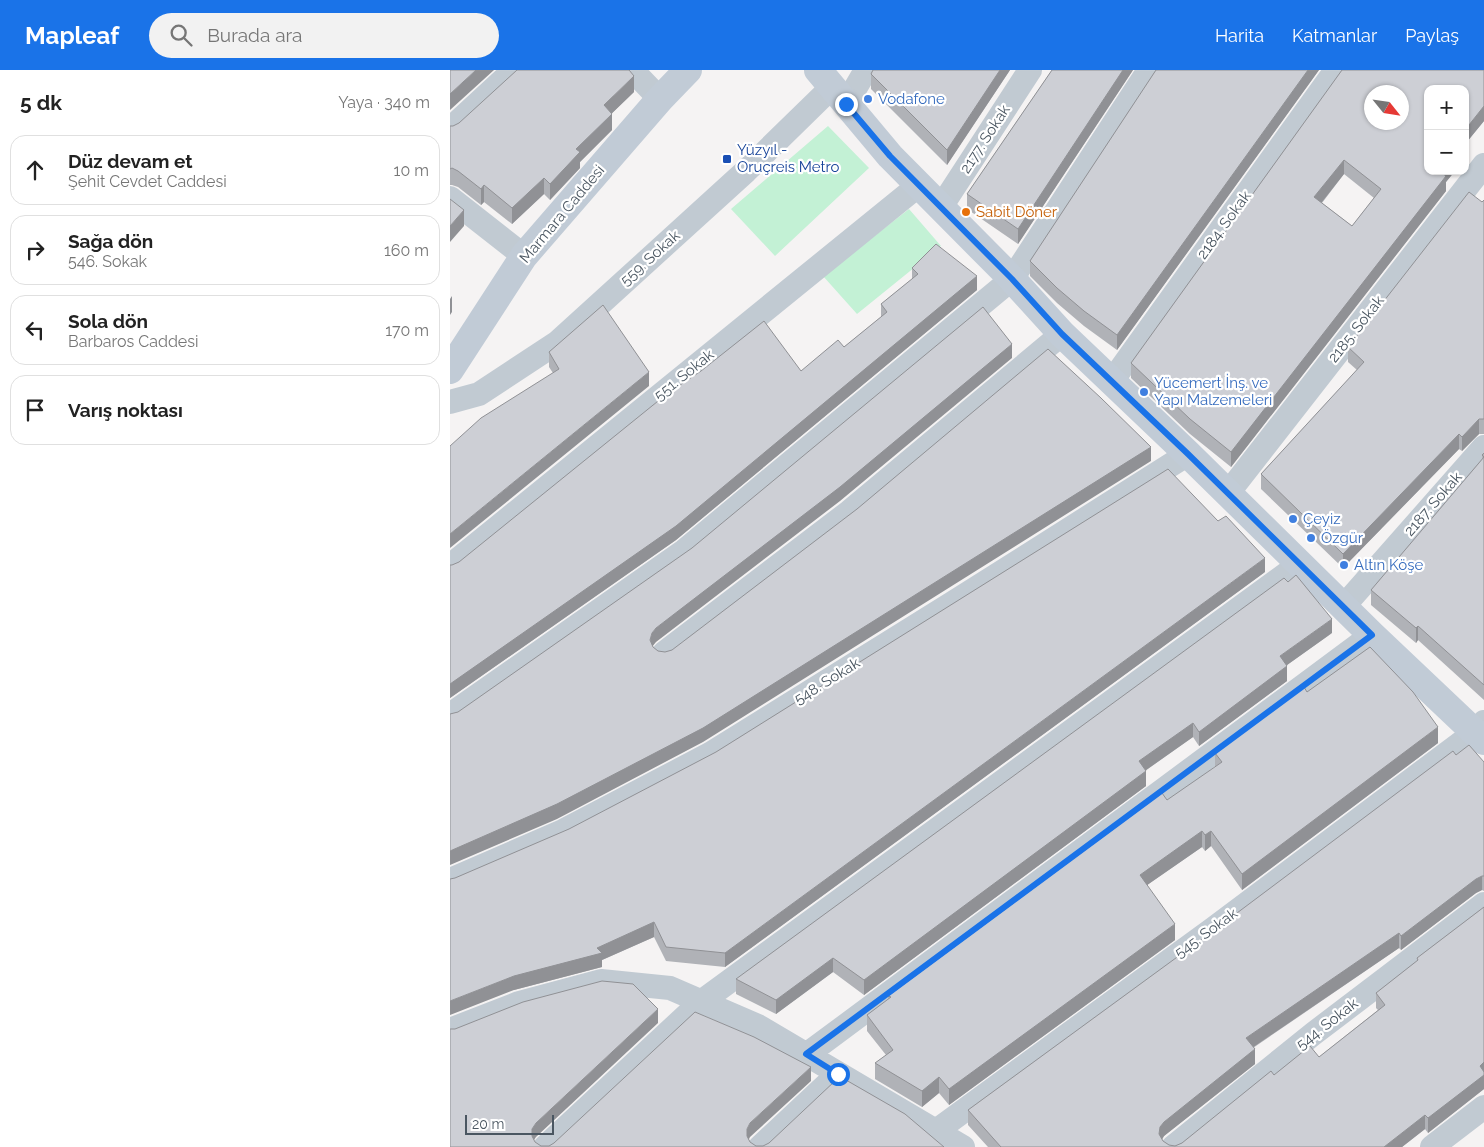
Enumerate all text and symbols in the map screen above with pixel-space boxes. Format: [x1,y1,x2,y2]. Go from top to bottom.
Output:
search box [149,13,499,58]
text: Mapleaf [25,21,119,50]
icon: search [167,21,195,49]
text: Burada ara [207,24,302,46]
text: Harita [1215,25,1264,46]
text: Katmanlar [1292,25,1377,46]
text: Paylaş [1405,25,1459,46]
north arrow [1364,85,1409,130]
map controls [1424,85,1469,175]
button: + [1424,85,1469,130]
text: 5 dk [20,90,62,115]
place label: Vodafone [878,90,945,108]
text: Yaya · 340 m [338,93,430,112]
route end [835,93,858,116]
marker: Vodafone [862,93,874,105]
street label: 2177. Sokak [956,101,1014,177]
button: − [1424,130,1469,175]
place label: Yüzyıl - Oruçreis Metro [737,141,840,176]
text: Düz devam et [68,150,193,172]
marker: Yüzyıl - Oruçreis Metro [721,153,733,165]
icon: ahead [21,156,49,184]
text: 10 m [394,161,429,180]
street label: Marmara Caddesi [516,161,608,267]
text: Şehit Cevdet Caddesi [68,172,227,191]
street label: 2184. Sokak [1193,187,1255,263]
place label: Sabit Döner [976,203,1058,221]
marker: Sabit Döner [960,206,972,218]
street label: 559. Sokak [617,227,684,289]
text: Sağa dön [68,230,153,252]
icon: right [21,236,49,264]
text: 160 m [384,241,429,260]
text: 546. Sokak [68,252,147,271]
street label: 2185. Sokak [1324,292,1388,366]
text: Sola dön [68,310,148,332]
icon: left [21,316,49,344]
text: 170 m [385,321,429,340]
text: Barbaros Caddesi [68,332,198,351]
street label: 551. Sokak [651,345,717,404]
place label: Yücemert İnş. ve Yapı Malzemeleri [1154,373,1272,409]
marker: Yücemert İnş. ve Yapı Malzemeleri [1138,386,1150,398]
icon: arrive [21,396,49,424]
text: Varış noktası [68,399,183,421]
street label: 2187. Sokak [1400,468,1466,540]
place label: Çeyiz [1303,510,1341,528]
marker: Çeyiz [1287,513,1299,525]
place label: Özgür [1321,528,1364,547]
marker: Özgür [1305,532,1317,544]
place label: Altın Köşe [1354,556,1423,574]
marker: Altın Köşe [1338,559,1350,571]
street label: 548. Sokak [791,654,863,708]
street label: 545. Sokak [1171,904,1241,962]
street label: 544. Sokak [1293,994,1361,1054]
route start [827,1063,850,1086]
scale bar [465,1112,554,1135]
text: 20 m [472,1116,504,1132]

